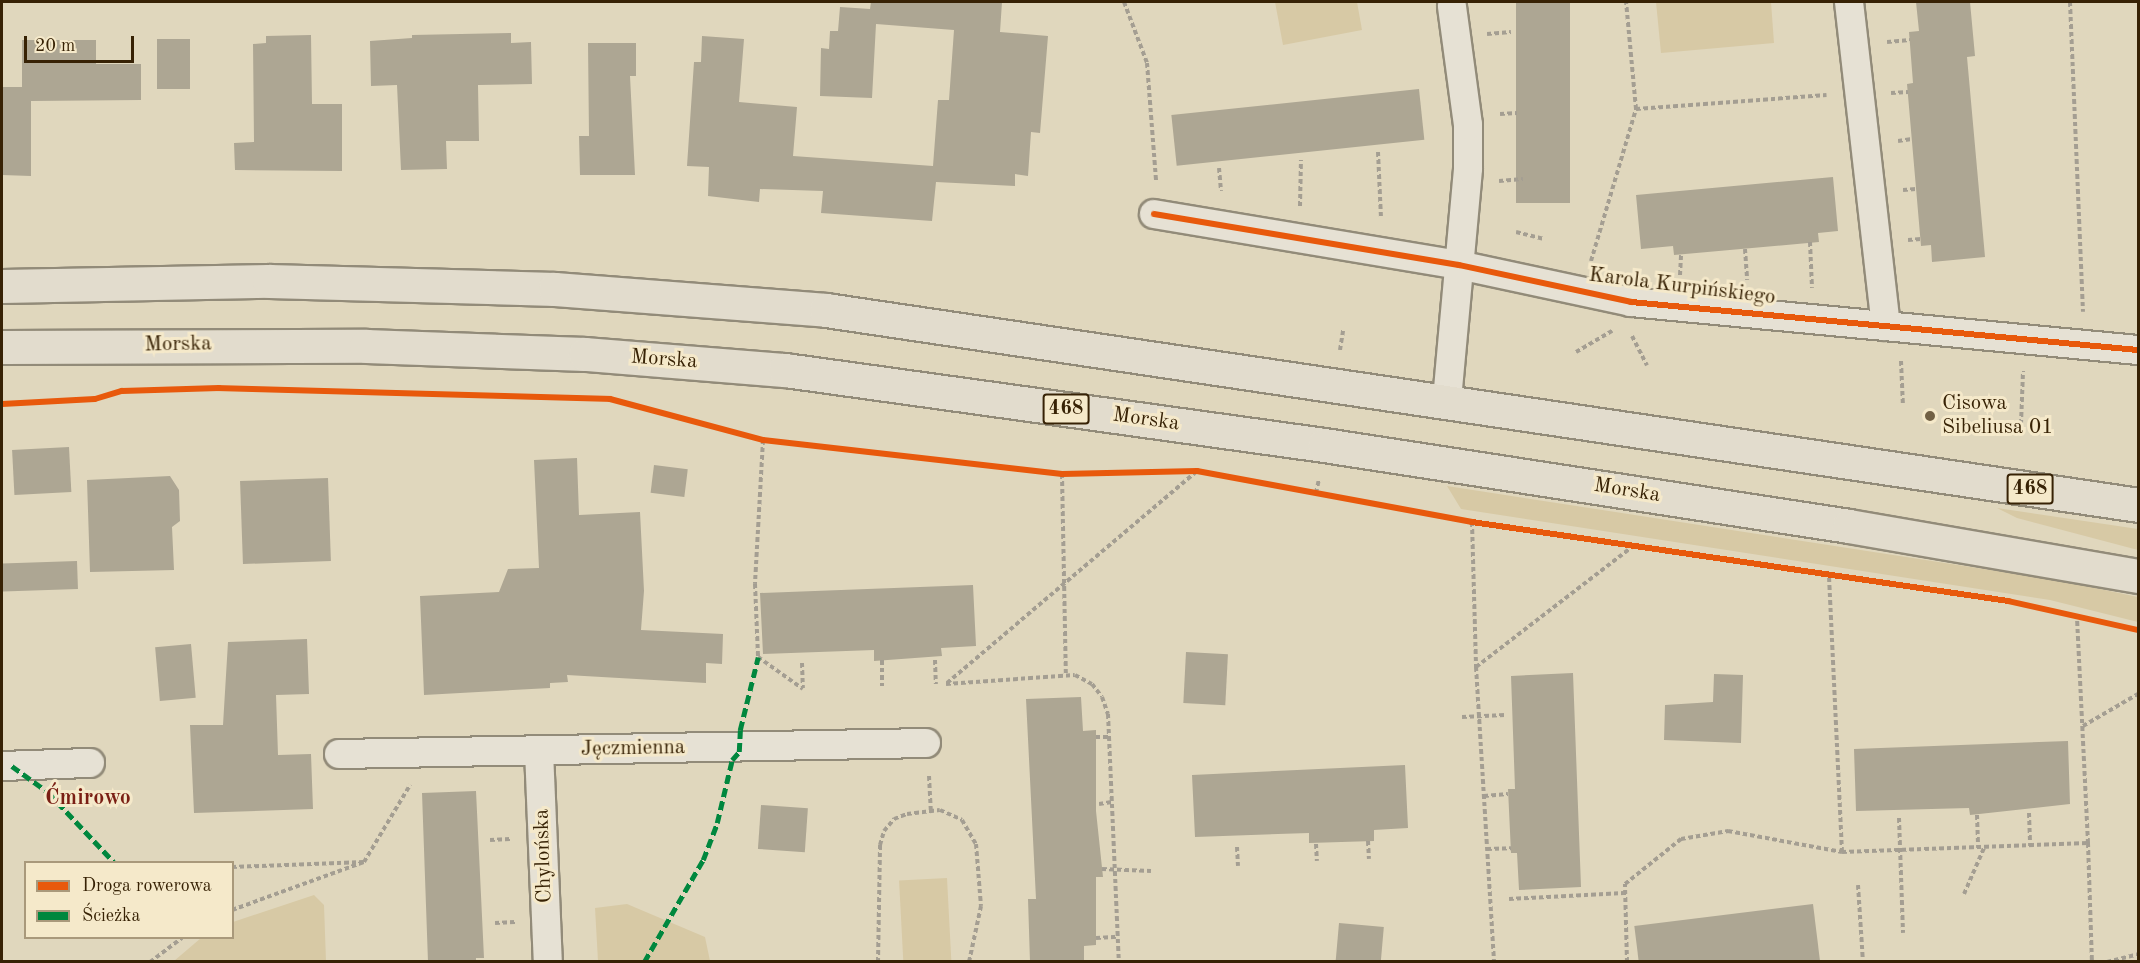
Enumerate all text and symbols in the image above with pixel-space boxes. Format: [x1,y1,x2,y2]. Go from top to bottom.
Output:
scale bar [27,24,136,62]
text: 20 m [35,37,75,55]
street label: Karola Kurpińskiego [1587,263,1777,311]
street label: Morska [144,332,212,358]
street label: Morska [630,345,698,375]
place label: Cisowa Sibeliusa 01 [1942,391,2053,441]
road number: 468 [1042,392,1090,426]
street label: Morska [1111,403,1181,437]
marker: Cisowa Sibeliusa 01 [1923,409,1937,423]
road number: 468 [2006,472,2054,506]
street label: Morska [1592,473,1662,509]
street label: Jęczmienna [581,735,685,763]
district label: Ćmirowo [45,786,131,812]
street label: Chylońska [530,808,558,904]
legend [24,861,234,939]
text: Droga rowerowa [82,877,212,895]
text: Ścieżka [82,907,140,925]

